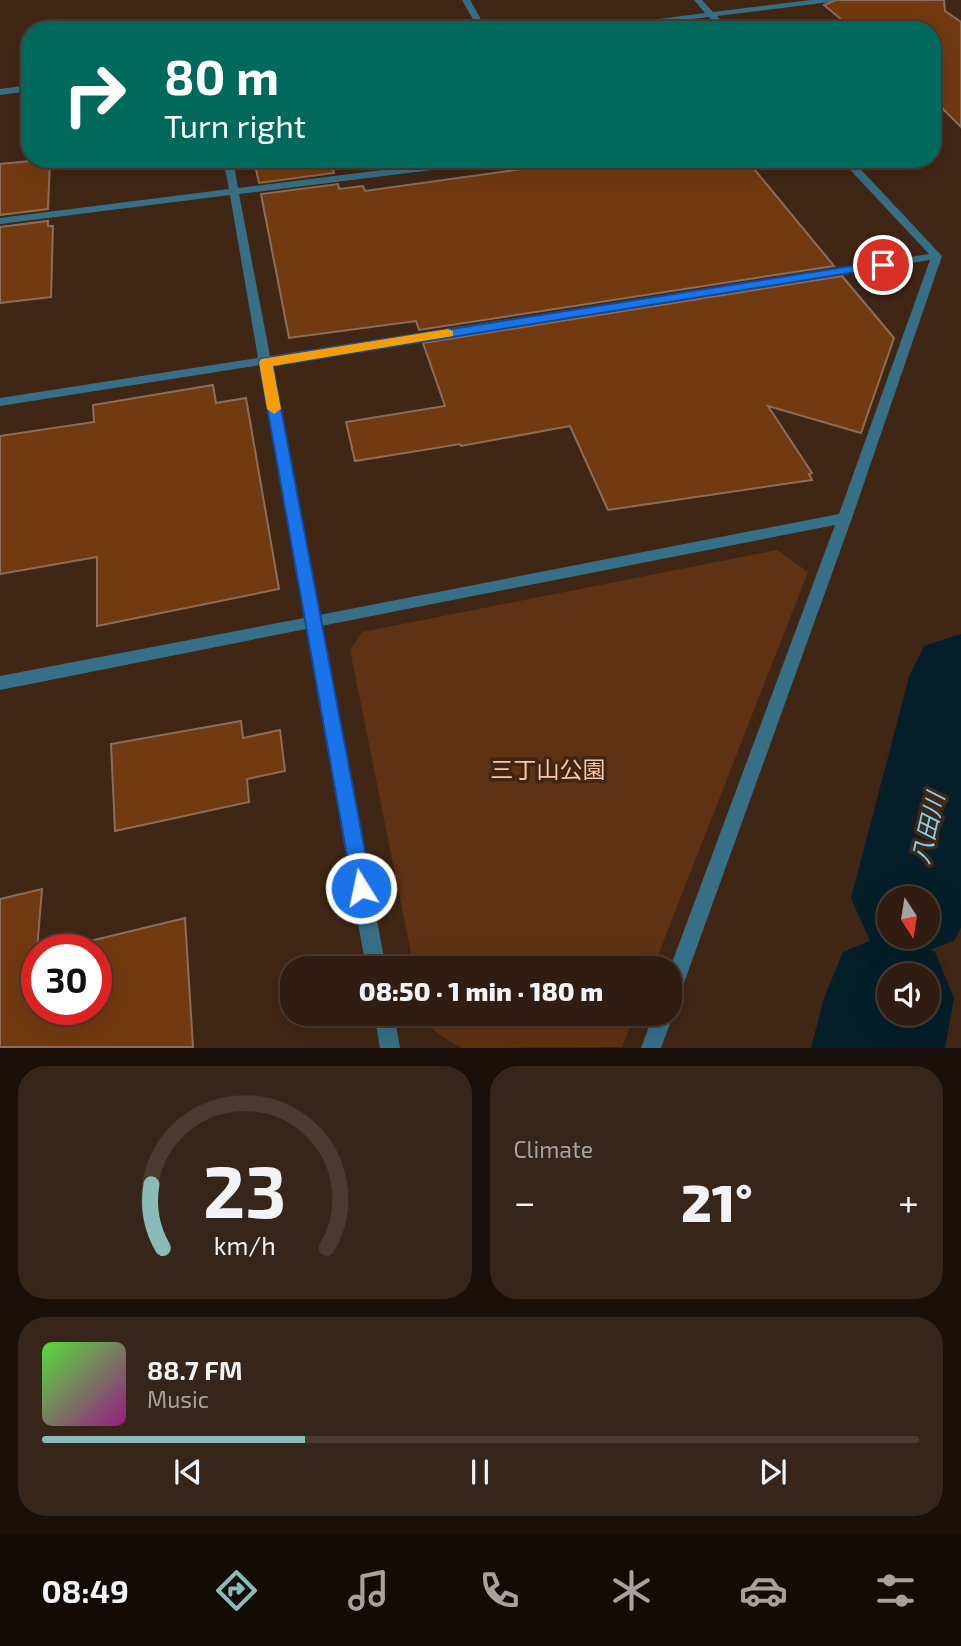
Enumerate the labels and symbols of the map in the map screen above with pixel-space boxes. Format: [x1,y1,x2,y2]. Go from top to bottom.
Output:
pin [853,235,913,295]
park label: 三丁山公園 [491,755,606,783]
water label: 八田川 [905,787,950,866]
position arrow [324,851,398,925]
north arrow [877,886,940,948]
speed limit sign: 30 [21,934,112,1025]

